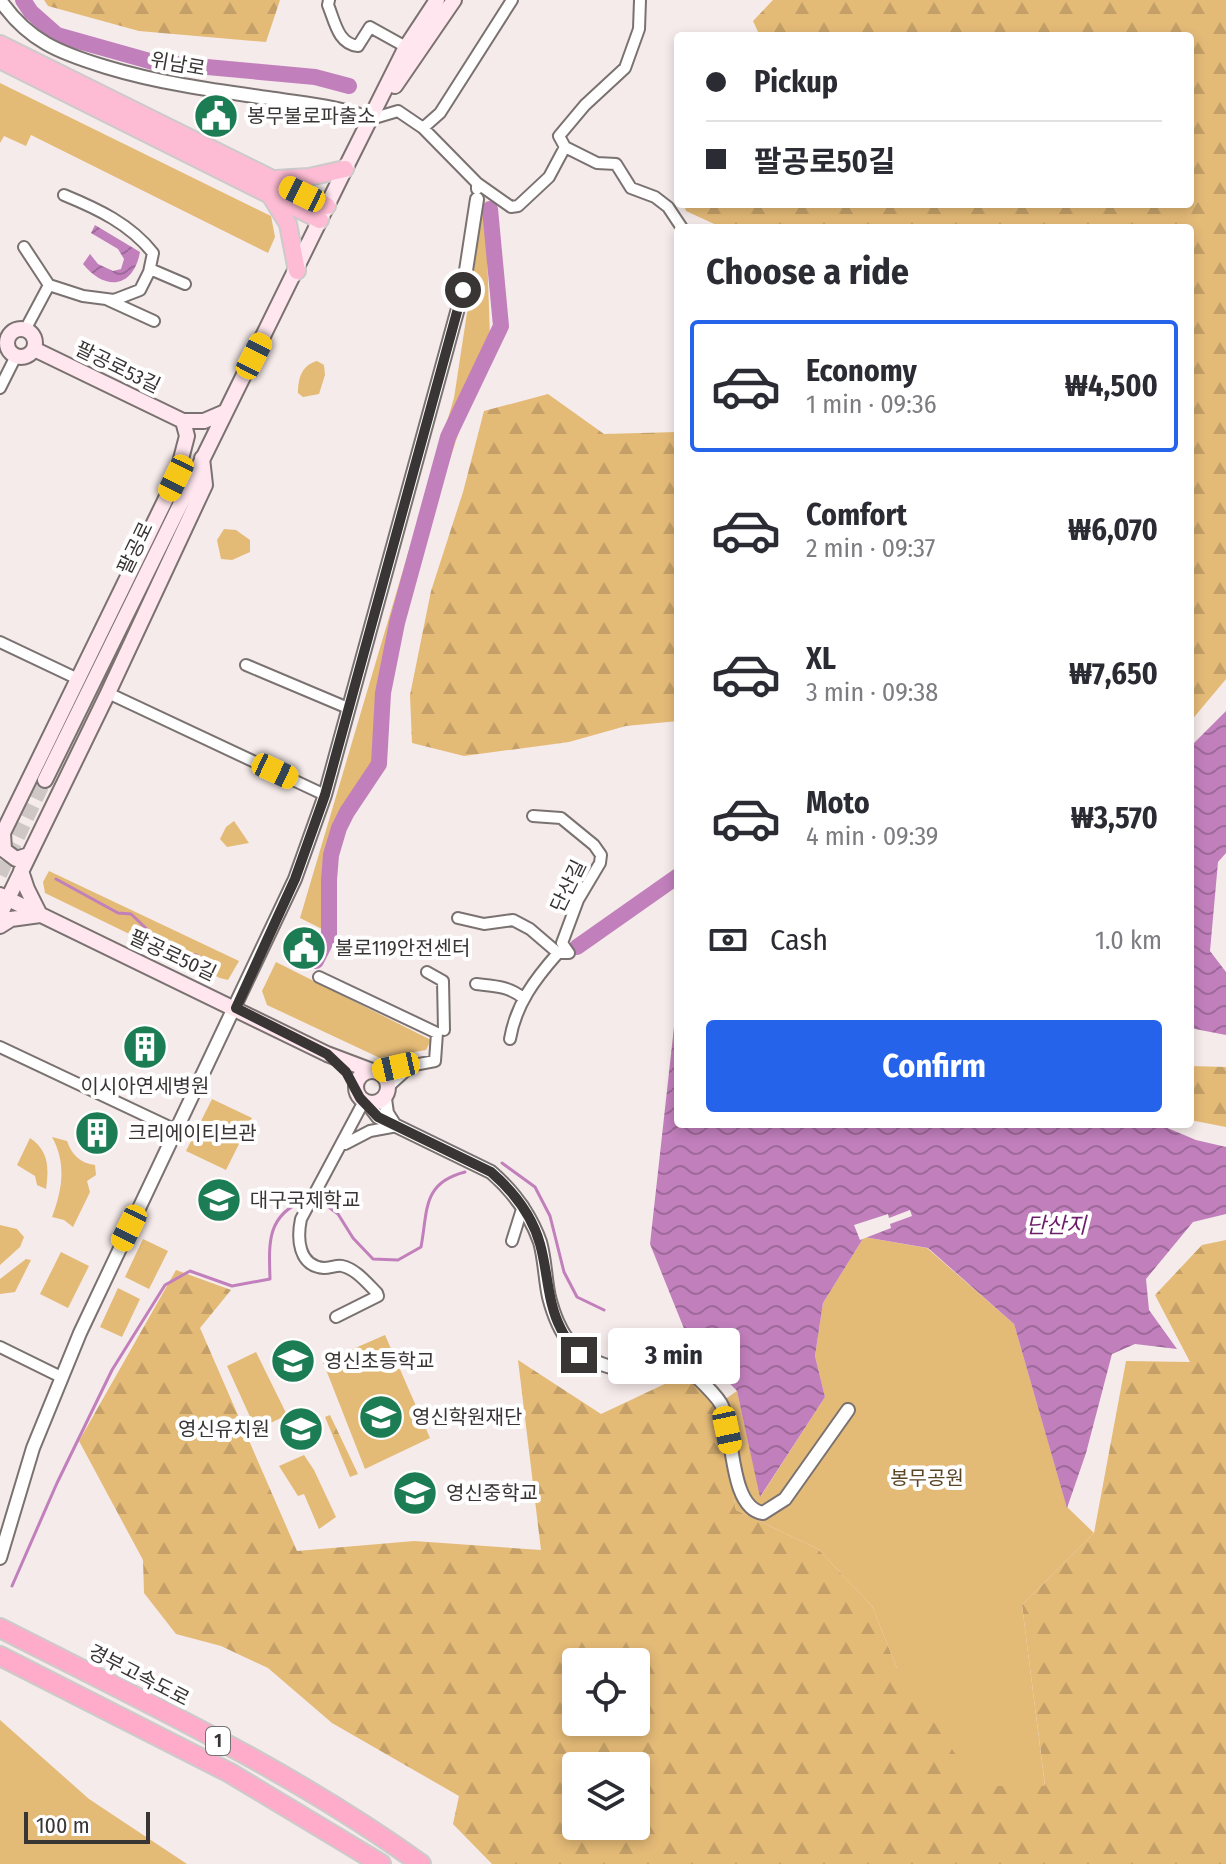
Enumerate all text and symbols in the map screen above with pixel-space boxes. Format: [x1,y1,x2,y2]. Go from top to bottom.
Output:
street label: 위남로 [149,47,207,81]
text: Pickup [754,64,838,100]
public building icon: 봉무불로파출소 [192,92,240,140]
place label: 봉무불로파출소 [247,104,376,128]
text: 팔공로50길 [754,144,896,180]
car [275,173,329,215]
text: Choose a ride [706,250,909,294]
route start [445,272,481,308]
car [232,329,276,383]
street label: 팔공로53길 [72,336,164,398]
icon: car [710,350,782,422]
text: Economy [806,353,917,389]
text: ₩4,500 [1065,368,1158,404]
text: 1 min · 09:36 [806,389,937,420]
car [155,451,197,505]
icon: car [710,494,782,566]
text: Comfort [806,497,907,533]
text: ₩6,070 [1068,512,1158,548]
street label: 팔공로 [112,518,158,578]
text: 2 min · 09:37 [806,533,935,564]
icon: car [710,638,782,710]
text: XL [806,641,836,677]
text: ₩7,650 [1069,656,1158,692]
text: 3 min · 09:38 [806,677,938,708]
car [248,750,302,792]
icon: car [710,782,782,854]
text: Moto [806,785,870,821]
text: ₩3,570 [1071,800,1158,836]
text: 4 min · 09:39 [806,821,938,852]
street label: 단산길 [545,856,591,916]
icon: cash [706,918,750,962]
text: Cash [770,922,828,958]
street label: 팔공로50길 [126,924,220,986]
public building icon: 불로119안전센터 [280,924,328,972]
text: 1.0 km [1095,925,1162,956]
place label: 불로119안전센터 [335,936,470,960]
button: Confirm [706,1020,1162,1112]
building icon: 이시아연세병원 [121,1023,169,1071]
car [370,1050,422,1084]
place label: 이시아연세병원 [81,1074,209,1098]
building icon: 크리에이티브관 [73,1109,121,1157]
place label: 크리에이티브관 [128,1121,257,1145]
school or university icon: 대구국제학교 [195,1176,243,1224]
place label: 대구국제학교 [250,1188,360,1212]
car [108,1201,150,1255]
water label: 단산지 [1026,1212,1088,1239]
callout: 3 min [607,1327,739,1383]
school or university icon: 영신초등학교 [269,1337,317,1385]
route end [561,1337,597,1373]
text: 3 min [645,1340,703,1371]
place label: 영신초등학교 [324,1349,434,1373]
school or university icon: 영신학원재단 [357,1393,405,1441]
car [710,1404,744,1456]
school or university icon: 영신유치원 [277,1405,325,1453]
place label: 영신학원재단 [412,1405,522,1429]
place label: 영신유치원 [178,1417,270,1441]
park label: 봉무공원 [890,1466,964,1490]
school or university icon: 영신중학교 [391,1469,439,1517]
place label: 영신중학교 [446,1481,538,1505]
street label: 경부고속도로 [84,1639,194,1711]
map controls [562,1648,650,1840]
button: locate [562,1648,650,1736]
road number: 1 [206,1727,230,1755]
button: layers [562,1752,650,1840]
scale bar [24,1808,150,1844]
text: 100 m [36,1812,90,1839]

